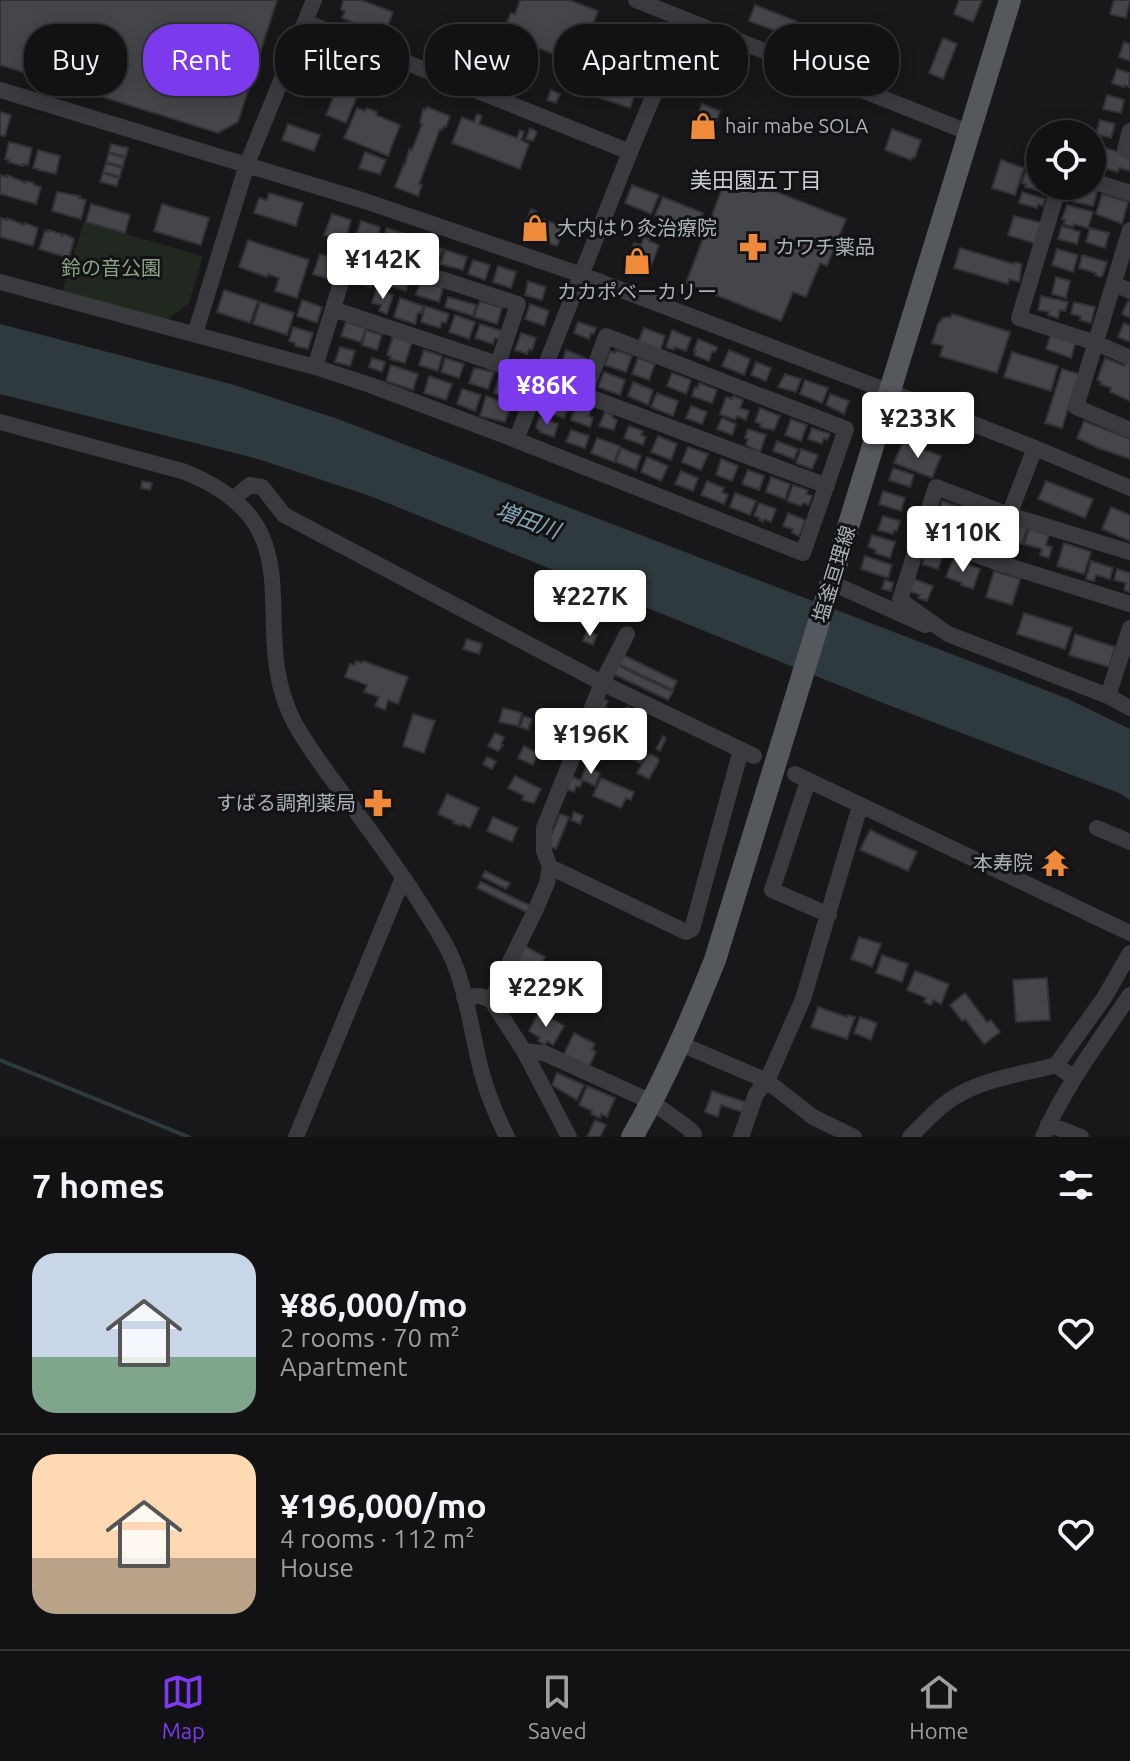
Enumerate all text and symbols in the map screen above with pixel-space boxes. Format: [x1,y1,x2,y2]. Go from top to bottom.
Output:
chip: Buy [24,24,127,96]
chip: Rent [143,24,259,96]
chip: Filters [275,24,409,96]
chip: New [425,24,538,96]
chip: Apartment [554,24,748,96]
chip: House [764,24,899,96]
shop icon: hair mabe SOLA [688,111,718,141]
place label: hair mabe SOLA [725,114,868,137]
map controls [1026,120,1106,200]
button: locate [1026,120,1106,200]
district label: 美田園五丁目 [690,167,822,192]
shop icon: 大内はり灸治療院 [520,213,550,243]
place label: 大内はり灸治療院 [557,216,717,239]
pharmacy icon: カワチ薬品 [738,232,768,262]
pin: ¥142K [327,233,439,301]
place label: カワチ薬品 [775,235,875,258]
text: ¥142K [345,244,421,273]
shop icon: カカポベーカリー [622,246,652,276]
park label: 鈴の音公園 [61,256,161,279]
place label: カカポベーカリー [557,280,717,303]
pin: ¥86K [500,359,594,427]
text: ¥86K [516,370,578,399]
pin: ¥233K [862,392,974,460]
text: ¥233K [880,403,956,432]
water label: 増田川 [493,496,565,543]
pin: ¥110K [907,506,1019,574]
text: ¥110K [925,517,1001,546]
street label: 塩釜亘理線 [808,523,859,625]
pin: ¥227K [534,570,646,638]
text: ¥227K [552,581,628,610]
pin: ¥196K [535,708,647,776]
text: ¥196K [553,719,629,748]
pharmacy icon: すばる調剤薬局 [363,788,393,818]
place label: すばる調剤薬局 [216,791,356,814]
temple icon: 本寿院 [1040,848,1070,878]
place label: 本寿院 [973,851,1033,874]
pin: ¥229K [490,961,602,1029]
text: ¥229K [508,972,584,1001]
icon: filters [1054,1163,1098,1207]
text: 7 homes [32,1166,165,1204]
icon: home [96,1285,192,1381]
text: ¥86,000/mo [280,1285,467,1323]
icon: heart [1054,1311,1098,1355]
text: 2 rooms · 70 m² [280,1323,460,1352]
text: Apartment [280,1352,407,1381]
icon: home [96,1486,192,1582]
text: ¥196,000/mo [280,1486,487,1524]
icon: heart [1054,1512,1098,1556]
text: 4 rooms · 112 m² [280,1524,475,1553]
text: House [280,1553,354,1582]
tab: Map [161,1670,205,1743]
tab: Saved [528,1670,587,1743]
tab: Home [909,1670,969,1743]

